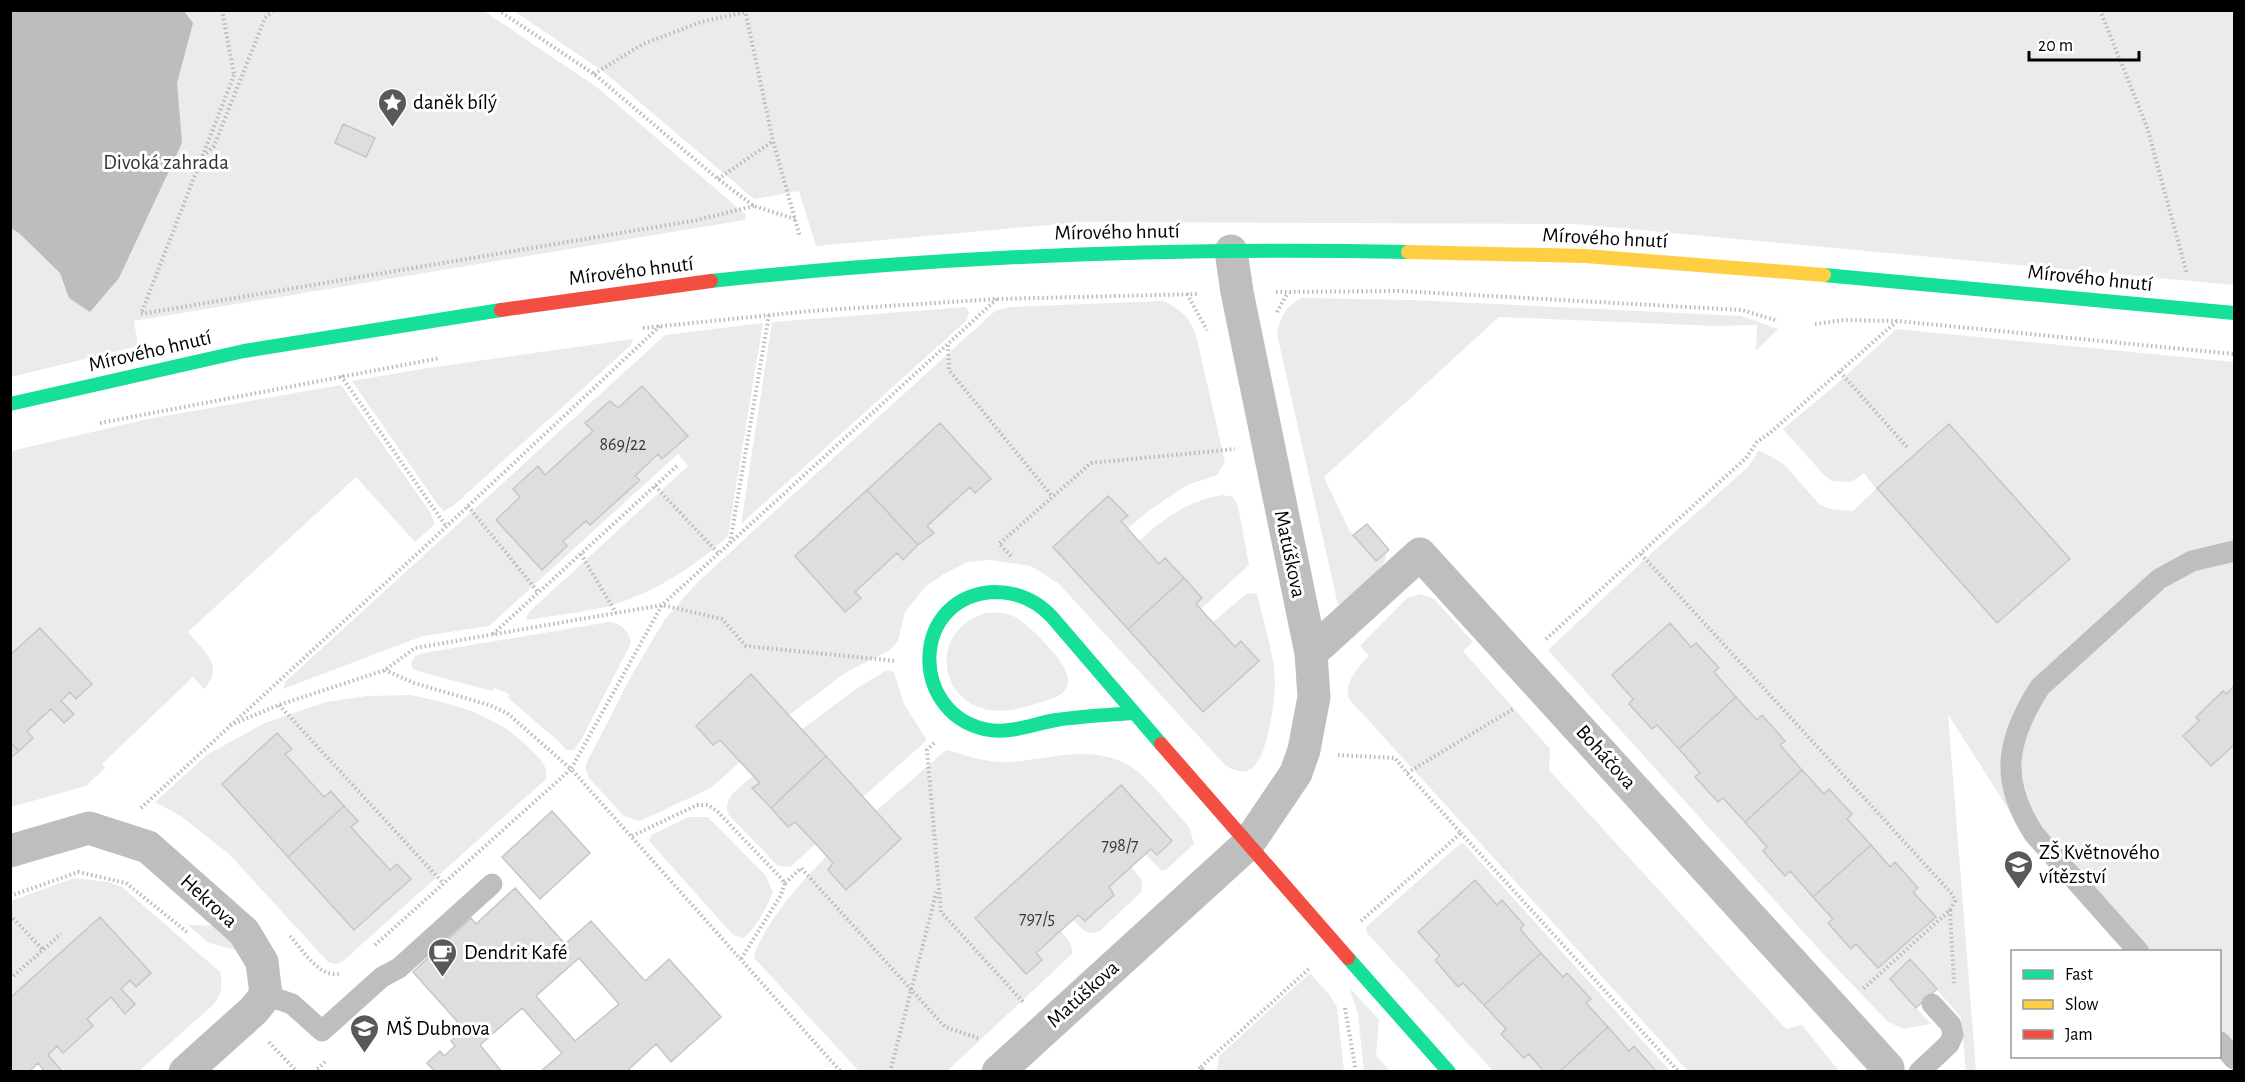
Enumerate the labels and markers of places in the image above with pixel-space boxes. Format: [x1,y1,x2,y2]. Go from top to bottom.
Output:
place icon: daněk bílý [376,86,408,128]
place label: daněk bílý [413,92,497,113]
place label: ZŠ Květnového vítězství [2039,840,2160,887]
school or university icon: ZŠ Květnového vítězství [2002,848,2034,890]
cafe icon: Dendrit Kafé [427,936,459,978]
place label: Dendrit Kafé [464,942,567,963]
school or university icon: MŠ Dubnova [349,1012,381,1054]
place label: MŠ Dubnova [386,1016,490,1039]

